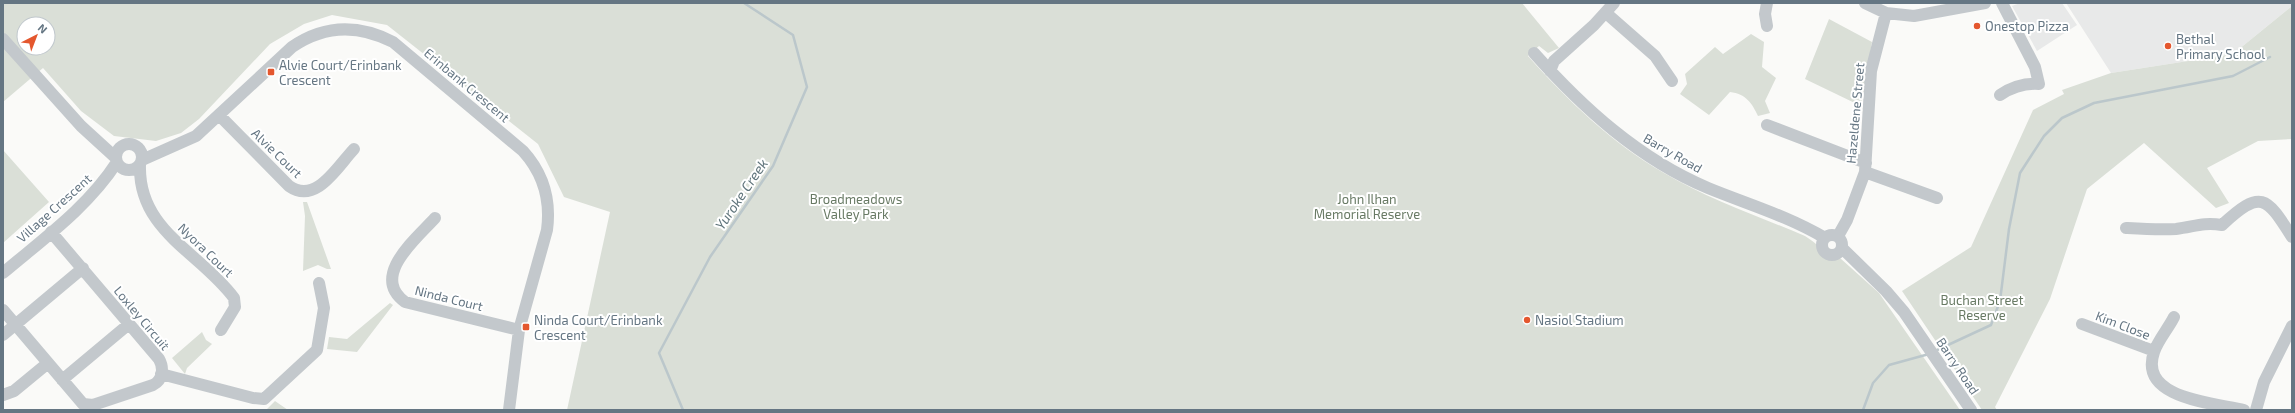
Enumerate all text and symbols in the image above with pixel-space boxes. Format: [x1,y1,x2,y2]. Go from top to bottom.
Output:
north arrow [16,16,56,56]
place label: Onestop Pizza [1985,18,2069,34]
text: N [36,21,50,36]
marker: Onestop Pizza [1972,21,1982,31]
place label: Bethal Primary School [2176,31,2265,62]
marker: Bethal Primary School [2163,41,2173,51]
street label: Erinbank Crescent [421,45,513,125]
place label: Alvie Court/Erinbank Crescent [279,57,402,88]
street label: Hazeldene Street [1843,62,1867,164]
marker: Alvie Court/Erinbank Crescent [266,67,276,77]
street label: Alvie Court [248,125,306,181]
street label: Barry Road [1641,130,1705,176]
water label: Yuroke Creek [711,155,771,233]
street label: Village Crescent [13,170,95,246]
park label: Broadmeadows Valley Park [810,191,902,222]
park label: John Ilhan Memorial Reserve [1314,191,1420,222]
street label: Nyora Court [175,220,237,280]
street label: Ninda Court [413,282,485,314]
street label: Loxley Circuit [111,283,173,353]
park label: Buchan Street Reserve [1940,292,2024,323]
street label: Kim Close [2093,307,2153,343]
place label: Ninda Court/Erinbank Crescent [534,312,663,343]
place label: Nasiol Stadium [1535,312,1624,328]
marker: Nasiol Stadium [1522,315,1532,325]
marker: Ninda Court/Erinbank Crescent [521,322,531,332]
street label: Barry Road [1933,335,1983,397]

